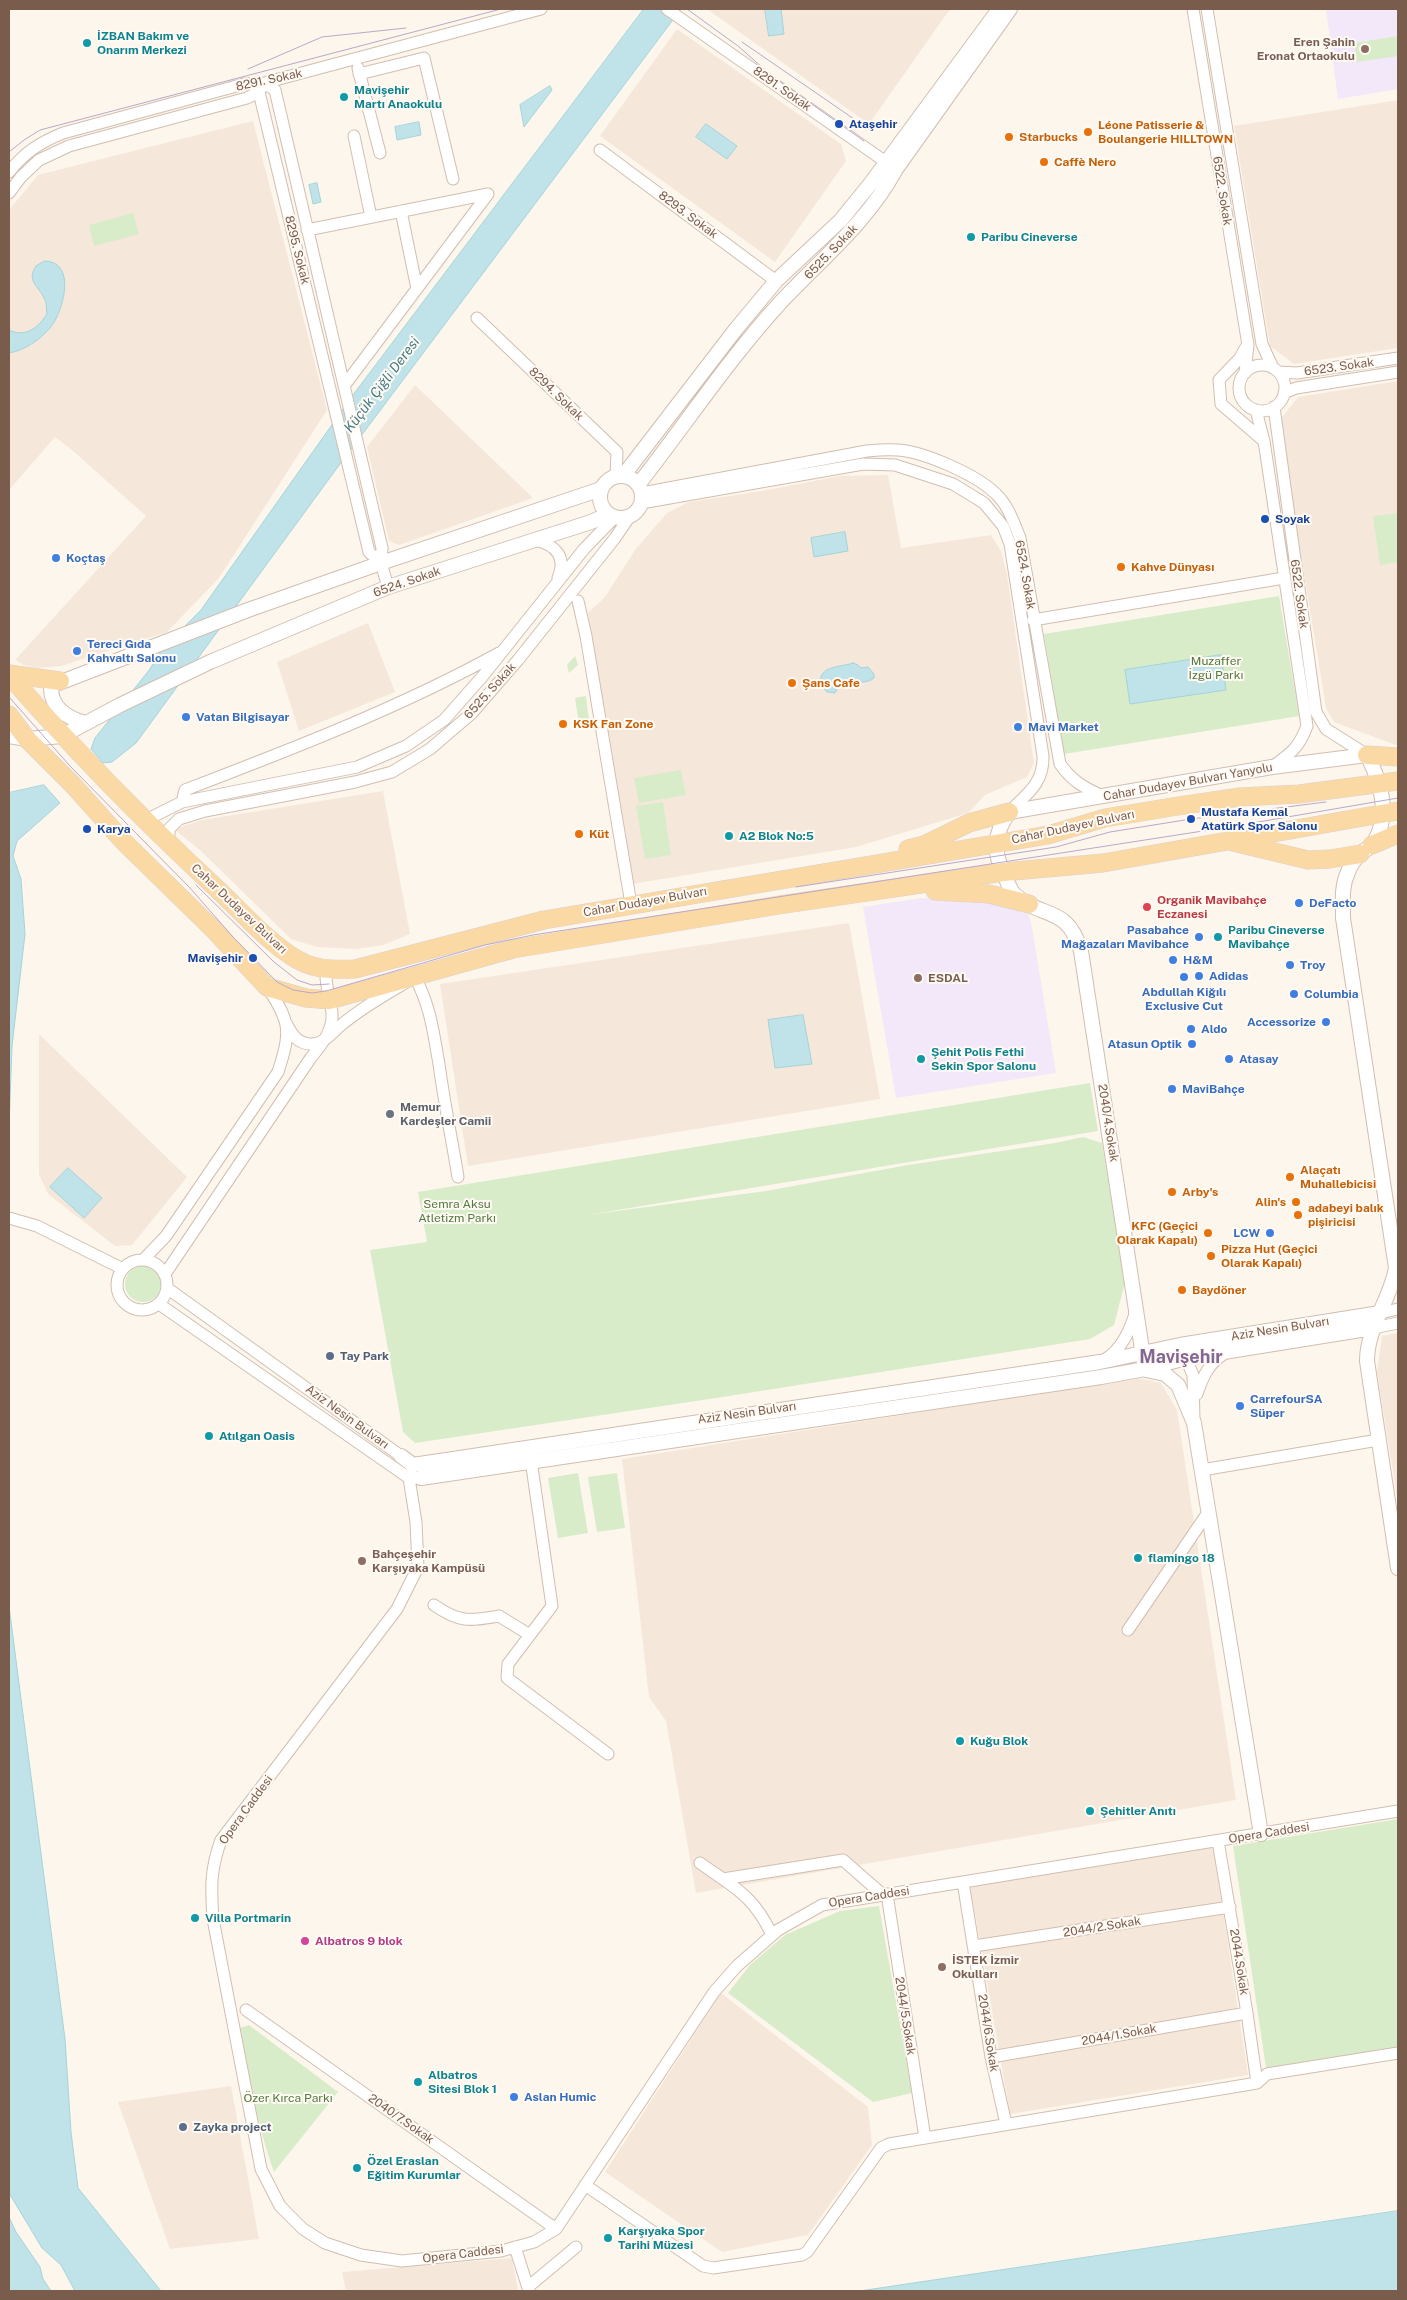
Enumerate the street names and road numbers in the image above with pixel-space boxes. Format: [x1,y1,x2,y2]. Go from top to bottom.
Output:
street label: 8291. Sokak [750,64,814,114]
street label: 8291. Sokak [234,66,304,94]
street label: 6522. Sokak [1209,155,1235,227]
street label: 8293. Sokak [656,188,720,242]
street label: 8295. Sokak [281,214,313,286]
street label: 6525. Sokak [801,222,861,282]
street label: 6523. Sokak [1303,355,1375,379]
street label: 8294. Sokak [526,364,586,424]
street label: 6524. Sokak [1012,539,1038,611]
street label: 6522. Sokak [1287,558,1311,630]
street label: 6524. Sokak [371,564,443,600]
street label: 6525. Sokak [461,660,519,722]
street label: Cahar Dudayev Bulvarı Yanyolu [1102,760,1274,804]
street label: Cahar Dudayev Bulvarı [1010,807,1136,847]
street label: Cahar Dudayev Bulvarı [188,861,290,957]
street label: Cahar Dudayev Bulvarı [582,884,708,920]
street label: 2040/4.Sokak [1095,1083,1121,1163]
street label: Aziz Nesin Bulvarı [1230,1314,1330,1344]
street label: Aziz Nesin Bulvarı [303,1382,391,1452]
street label: Aziz Nesin Bulvarı [697,1399,797,1427]
street label: Opera Caddesi [216,1773,276,1847]
street label: Opera Caddesi [1228,1820,1310,1846]
street label: Opera Caddesi [828,1884,910,1910]
street label: 2044/2.Sokak [1062,1914,1142,1940]
street label: 2044.Sokak [1227,1928,1251,1996]
street label: 2044/5.Sokak [892,1976,918,2056]
street label: 2044/6.Sokak [975,1993,1001,2073]
street label: 2044/1.Sokak [1080,2021,1158,2049]
street label: 2040/7.Sokak [365,2091,437,2147]
street label: Opera Caddesi [422,2242,504,2266]

